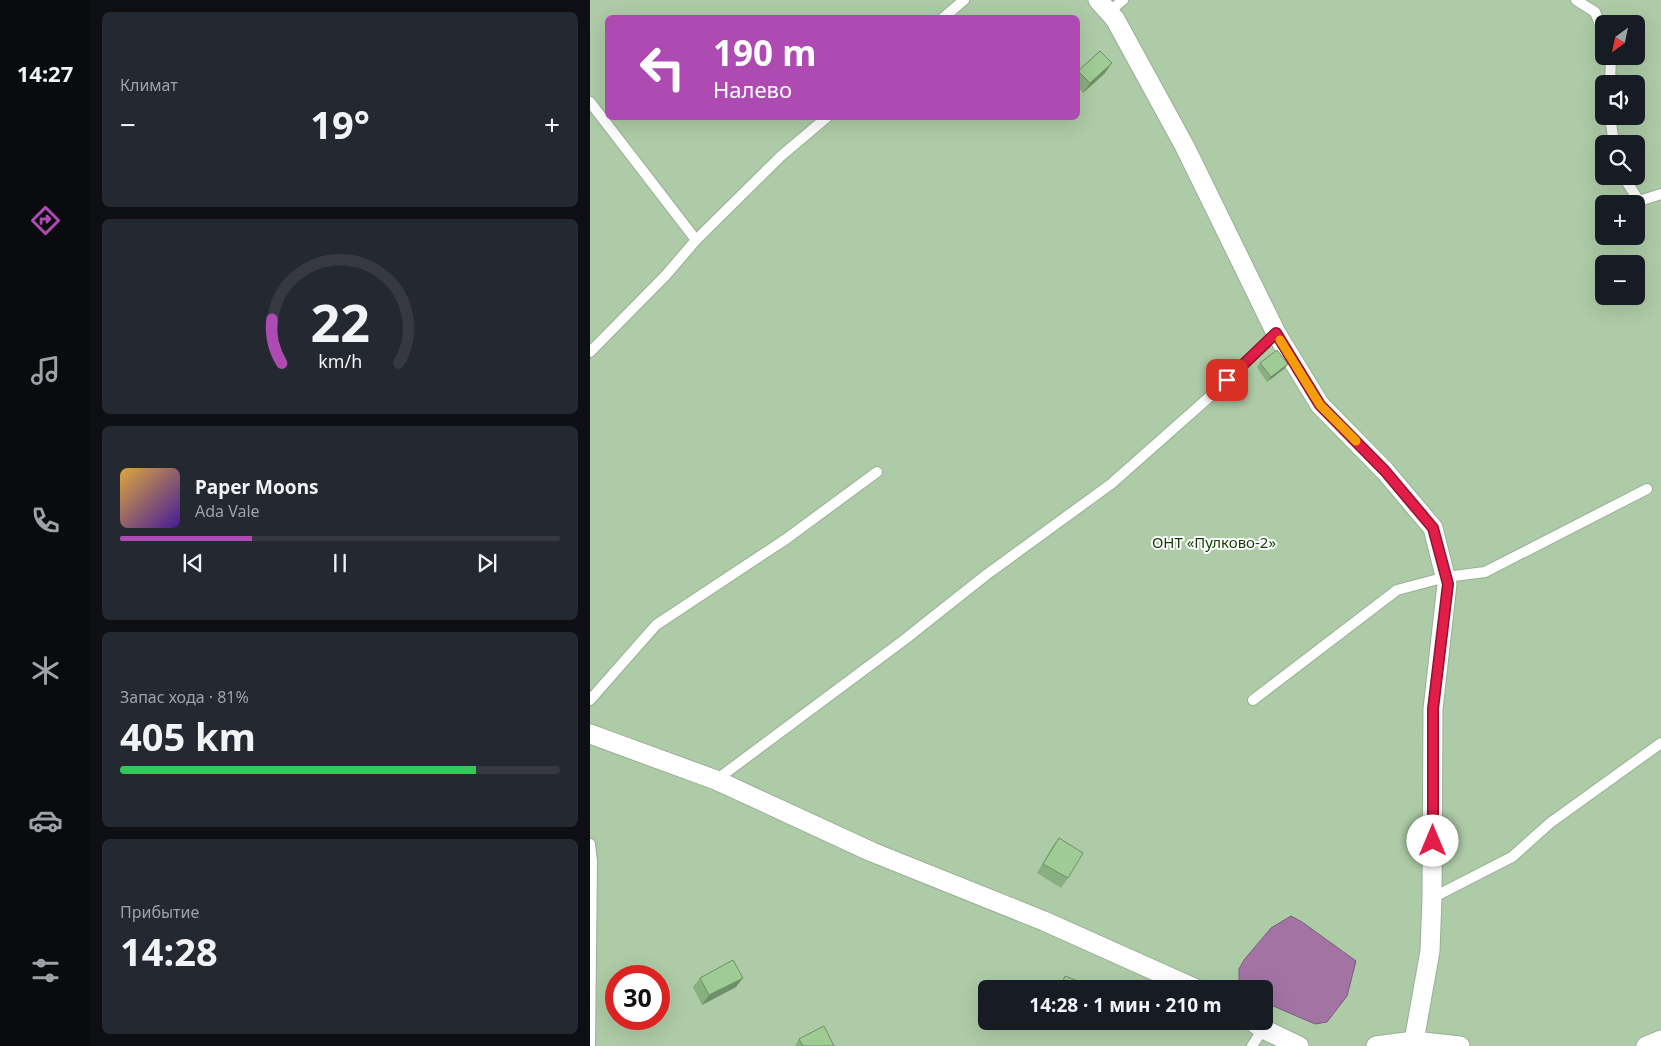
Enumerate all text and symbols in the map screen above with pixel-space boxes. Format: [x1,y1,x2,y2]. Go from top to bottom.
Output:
north arrow [1595,15,1645,65]
map controls [1595,15,1645,305]
text: 190 m [713,29,816,76]
icon: left [630,35,695,100]
text: 14:27 [17,58,73,88]
text: Климат [120,74,178,96]
text: Налево [713,74,792,104]
button: sound [1595,75,1645,125]
text: 19° [310,98,370,150]
text: − [120,105,136,143]
text: + [544,105,560,143]
button: search [1595,135,1645,185]
button: + [1595,195,1645,245]
icon: directions [28,203,63,238]
button: − [1595,255,1645,305]
text: 22 [310,286,370,357]
text: km/h [318,349,362,373]
icon: music [28,353,63,388]
pin [1206,359,1248,401]
icon: arrive [1213,366,1241,394]
text: Paper Moons [195,474,319,500]
text: Ada Vale [195,500,260,522]
icon: phone [28,503,63,538]
park label: ОНТ «Пулково-2» [1152,532,1276,552]
icon: previous [179,549,207,577]
icon: pause [326,549,354,577]
icon: next [473,549,501,577]
icon: climate [28,653,63,688]
text: Запас хода · 81% [120,686,249,708]
text: 405 km [120,710,256,762]
icon: car [28,803,63,838]
position arrow [1406,814,1458,866]
text: Прибытие [120,901,199,923]
text: 14:28 [120,925,218,977]
icon: filters [28,953,63,988]
speed limit sign: 30 [605,965,670,1030]
text: 14:28 · 1 мин · 210 m [1029,992,1222,1018]

